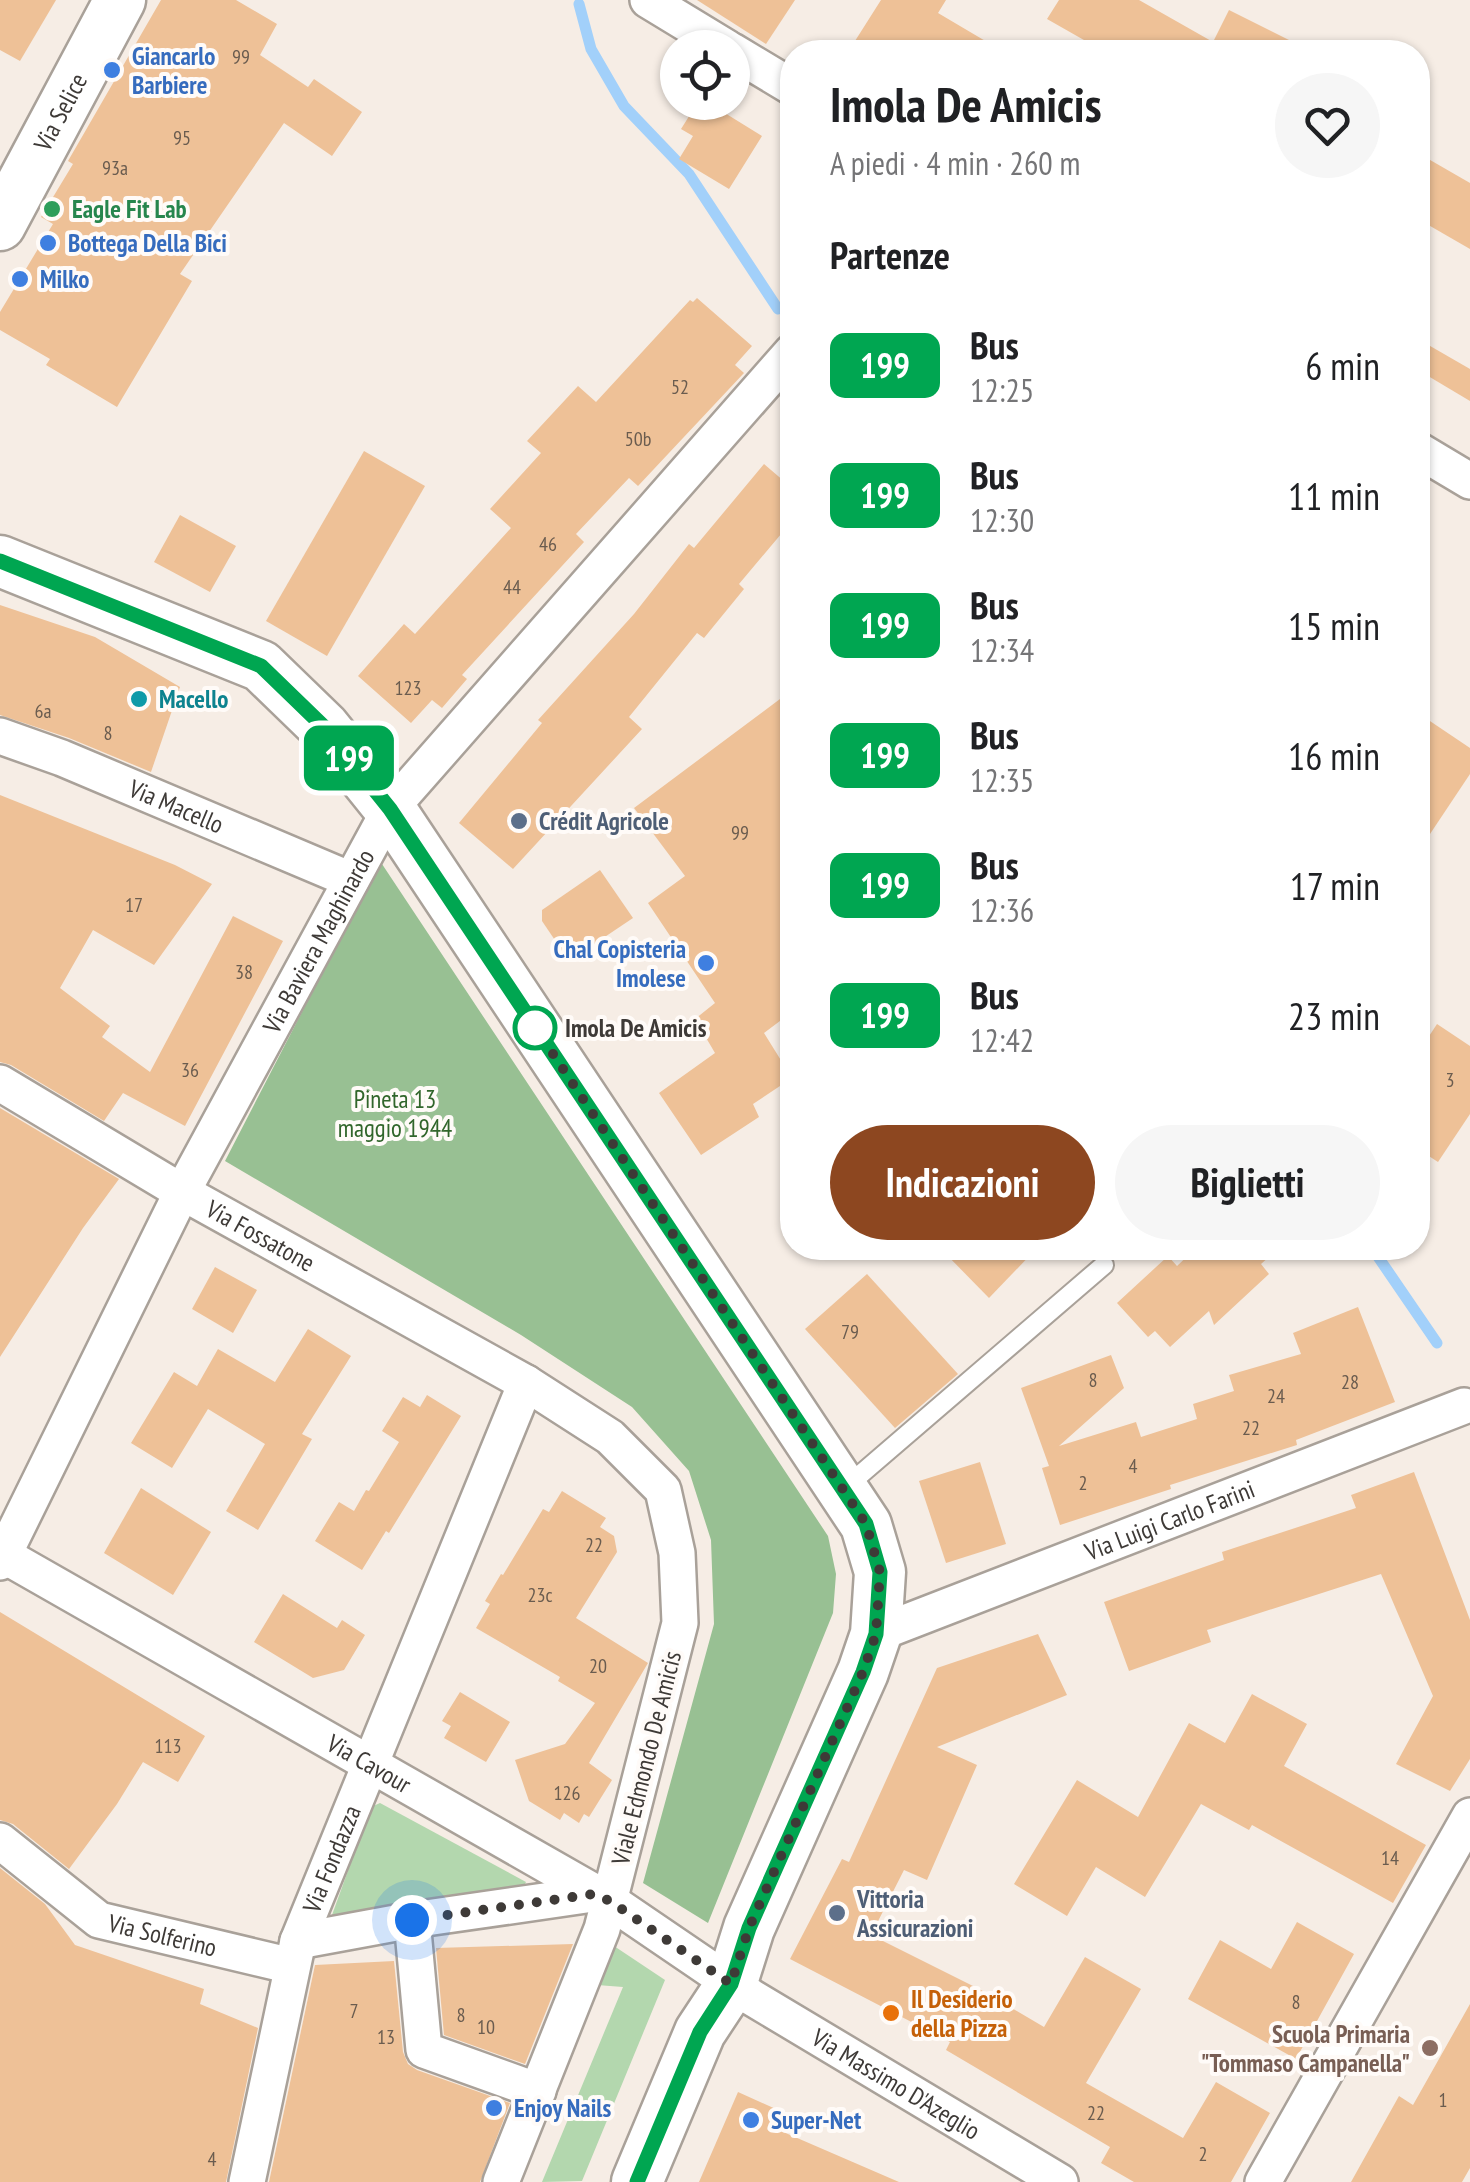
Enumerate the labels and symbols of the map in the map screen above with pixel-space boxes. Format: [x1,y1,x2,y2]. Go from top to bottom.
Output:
place label: Giancarlo Barbiere [132,40,215,101]
house number: 99 [232,44,250,70]
marker: Giancarlo Barbiere [101,59,123,81]
street label: Via Selice [26,68,94,157]
house number: 95 [173,125,191,151]
house number: 93a [102,155,128,181]
place label: Eagle Fit Lab [72,193,187,225]
marker: Eagle Fit Lab [41,198,63,220]
place label: Bottega Della Bici [68,227,227,259]
marker: Bottega Della Bici [37,232,59,254]
place label: Milko [40,263,89,295]
marker: Milko [9,268,31,290]
house number: 52 [671,374,689,400]
house number: 50b [625,426,651,452]
house number: 46 [539,531,557,557]
house number: 44 [503,574,521,600]
house number: 123 [395,675,422,701]
place label: Macello [159,683,228,715]
marker: Macello [128,688,150,710]
house number: 6a [35,698,52,724]
house number: 8 [104,720,113,746]
line badge: 199 [292,726,406,790]
street label: Via Macello [123,772,229,840]
place label: Crédit Agricole [539,805,669,837]
marker: Crédit Agricole [508,810,530,832]
house number: 99 [731,820,749,846]
street label: Via Baviera Maghinardo [255,843,381,1039]
house number: 17 [125,892,143,918]
place label: Chal Copisteria Imolese [553,933,686,994]
marker: Chal Copisteria Imolese [695,952,717,974]
house number: 38 [235,959,253,985]
marker: Imola De Amicis [514,1007,556,1049]
place label: Imola De Amicis [565,1012,707,1044]
house number: 36 [181,1057,199,1083]
house number: 3 [1446,1067,1455,1093]
park label: Pineta 13 maggio 1944 [338,1083,452,1144]
street label: Via Fossatone [200,1192,320,1279]
house number: 79 [841,1319,859,1345]
house number: 8 [1089,1367,1098,1393]
house number: 28 [1341,1369,1359,1395]
house number: 24 [1267,1383,1285,1409]
house number: 22 [1242,1415,1260,1441]
house number: 4 [1129,1453,1138,1479]
house number: 2 [1079,1470,1088,1496]
street label: Via Luigi Carlo Farini [1079,1473,1259,1568]
house number: 22 [585,1532,603,1558]
house number: 23c [527,1582,553,1608]
street label: Viale Edmondo De Amicis [604,1648,688,1869]
house number: 20 [589,1653,607,1679]
street label: Via Cavour [321,1726,417,1800]
house number: 113 [155,1733,182,1759]
house number: 126 [554,1780,581,1806]
street label: Via Fondazza [295,1800,368,1918]
house number: 14 [1381,1845,1399,1871]
place label: Vittoria Assicurazioni [856,1883,973,1944]
your location [387,1895,437,1945]
marker: Vittoria Assicurazioni [826,1902,848,1924]
street label: Via Solferino [104,1907,220,1964]
place label: Il Desiderio della Pizza [911,1983,1013,2044]
house number: 8 [1292,1989,1301,2015]
house number: 7 [350,1998,359,2024]
house number: 8 [457,2002,466,2028]
marker: Il Desiderio della Pizza [880,2002,902,2024]
house number: 10 [477,2014,495,2040]
place label: Scuola Primaria "Tommaso Campanella" [1201,2018,1410,2079]
street label: Via Massimo D'Azeglio [805,2021,986,2147]
house number: 13 [377,2024,395,2050]
marker: Scuola Primaria "Tommaso Campanella" [1419,2037,1441,2059]
house number: 1 [1439,2087,1448,2113]
place label: Enjoy Nails [514,2092,611,2124]
marker: Enjoy Nails [483,2097,505,2119]
house number: 22 [1087,2100,1105,2126]
place label: Super-Net [771,2104,862,2136]
marker: Super-Net [740,2109,762,2131]
house number: 2 [1199,2141,1208,2167]
house number: 4 [208,2146,217,2172]

